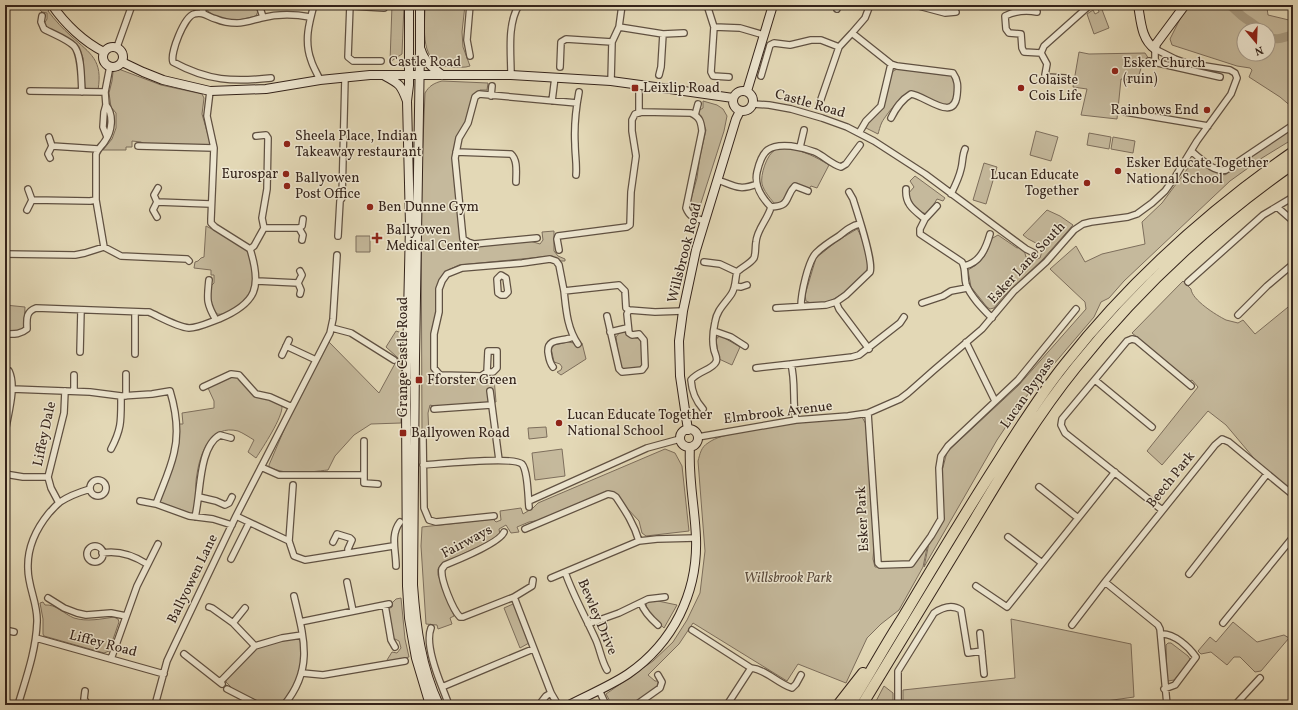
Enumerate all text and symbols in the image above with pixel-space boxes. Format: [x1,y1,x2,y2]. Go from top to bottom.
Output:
north arrow [1236,22,1276,62]
text: N [1253,42,1265,58]
street label: Castle Road [389,53,461,72]
place label: Esker Church (ruin) [1123,54,1206,89]
marker: Esker Church (ruin) [1110,66,1120,76]
place label: Colaiste Cois Life [1029,71,1082,106]
place label: Leixlip Road [643,79,720,98]
marker: Leixlip Road [630,83,640,93]
marker: Colaiste Cois Life [1016,83,1026,93]
street label: Castle Road [773,85,847,123]
place label: Rainbows End [1111,101,1199,120]
marker: Rainbows End [1202,105,1212,115]
place label: Sheela Place, Indian Takeaway restaurant [295,127,422,162]
marker: Sheela Place, Indian Takeaway restaurant [282,139,292,149]
place label: Esker Educate Together National School [1126,154,1268,189]
place label: Eurospar [222,165,278,184]
place label: Lucan Educate Together [990,166,1079,201]
marker: Esker Educate Together National School [1113,166,1123,176]
marker: Eurospar [281,169,291,179]
place label: Ballyowen Post Office [295,169,361,204]
marker: Lucan Educate Together [1082,178,1092,188]
marker: Ballyowen Post Office [282,181,292,191]
place label: Ben Dunne Gym [378,198,479,217]
street label: Willsbrook Road [663,201,707,305]
marker: Ben Dunne Gym [365,202,375,212]
street label: Esker Lane South [984,218,1070,308]
place label: Ballyowen Medical Center [386,221,479,256]
marker: Ballyowen Medical Center [371,232,383,244]
street label: Grange Castle Road [394,297,413,417]
street label: Lucan Bypass [996,353,1060,433]
place label: Fforster Green [427,371,517,390]
marker: Fforster Green [414,375,424,385]
street label: Elmbrook Avenue [723,397,834,429]
street label: Liffey Dale [29,399,61,468]
place label: Lucan Educate Together National School [567,406,712,441]
marker: Lucan Educate Together National School [554,418,564,428]
place label: Ballyowen Road [411,424,510,443]
marker: Ballyowen Road [398,428,408,438]
street label: Beech Park [1142,447,1200,512]
street label: Esker Park [852,485,874,552]
street label: Fairways [438,521,496,563]
street label: Ballyowen Lane [163,531,223,627]
park label: Willsbrook Park [744,569,833,588]
street label: Bewley Drive [572,576,622,658]
street label: Liffey Road [67,626,139,662]

